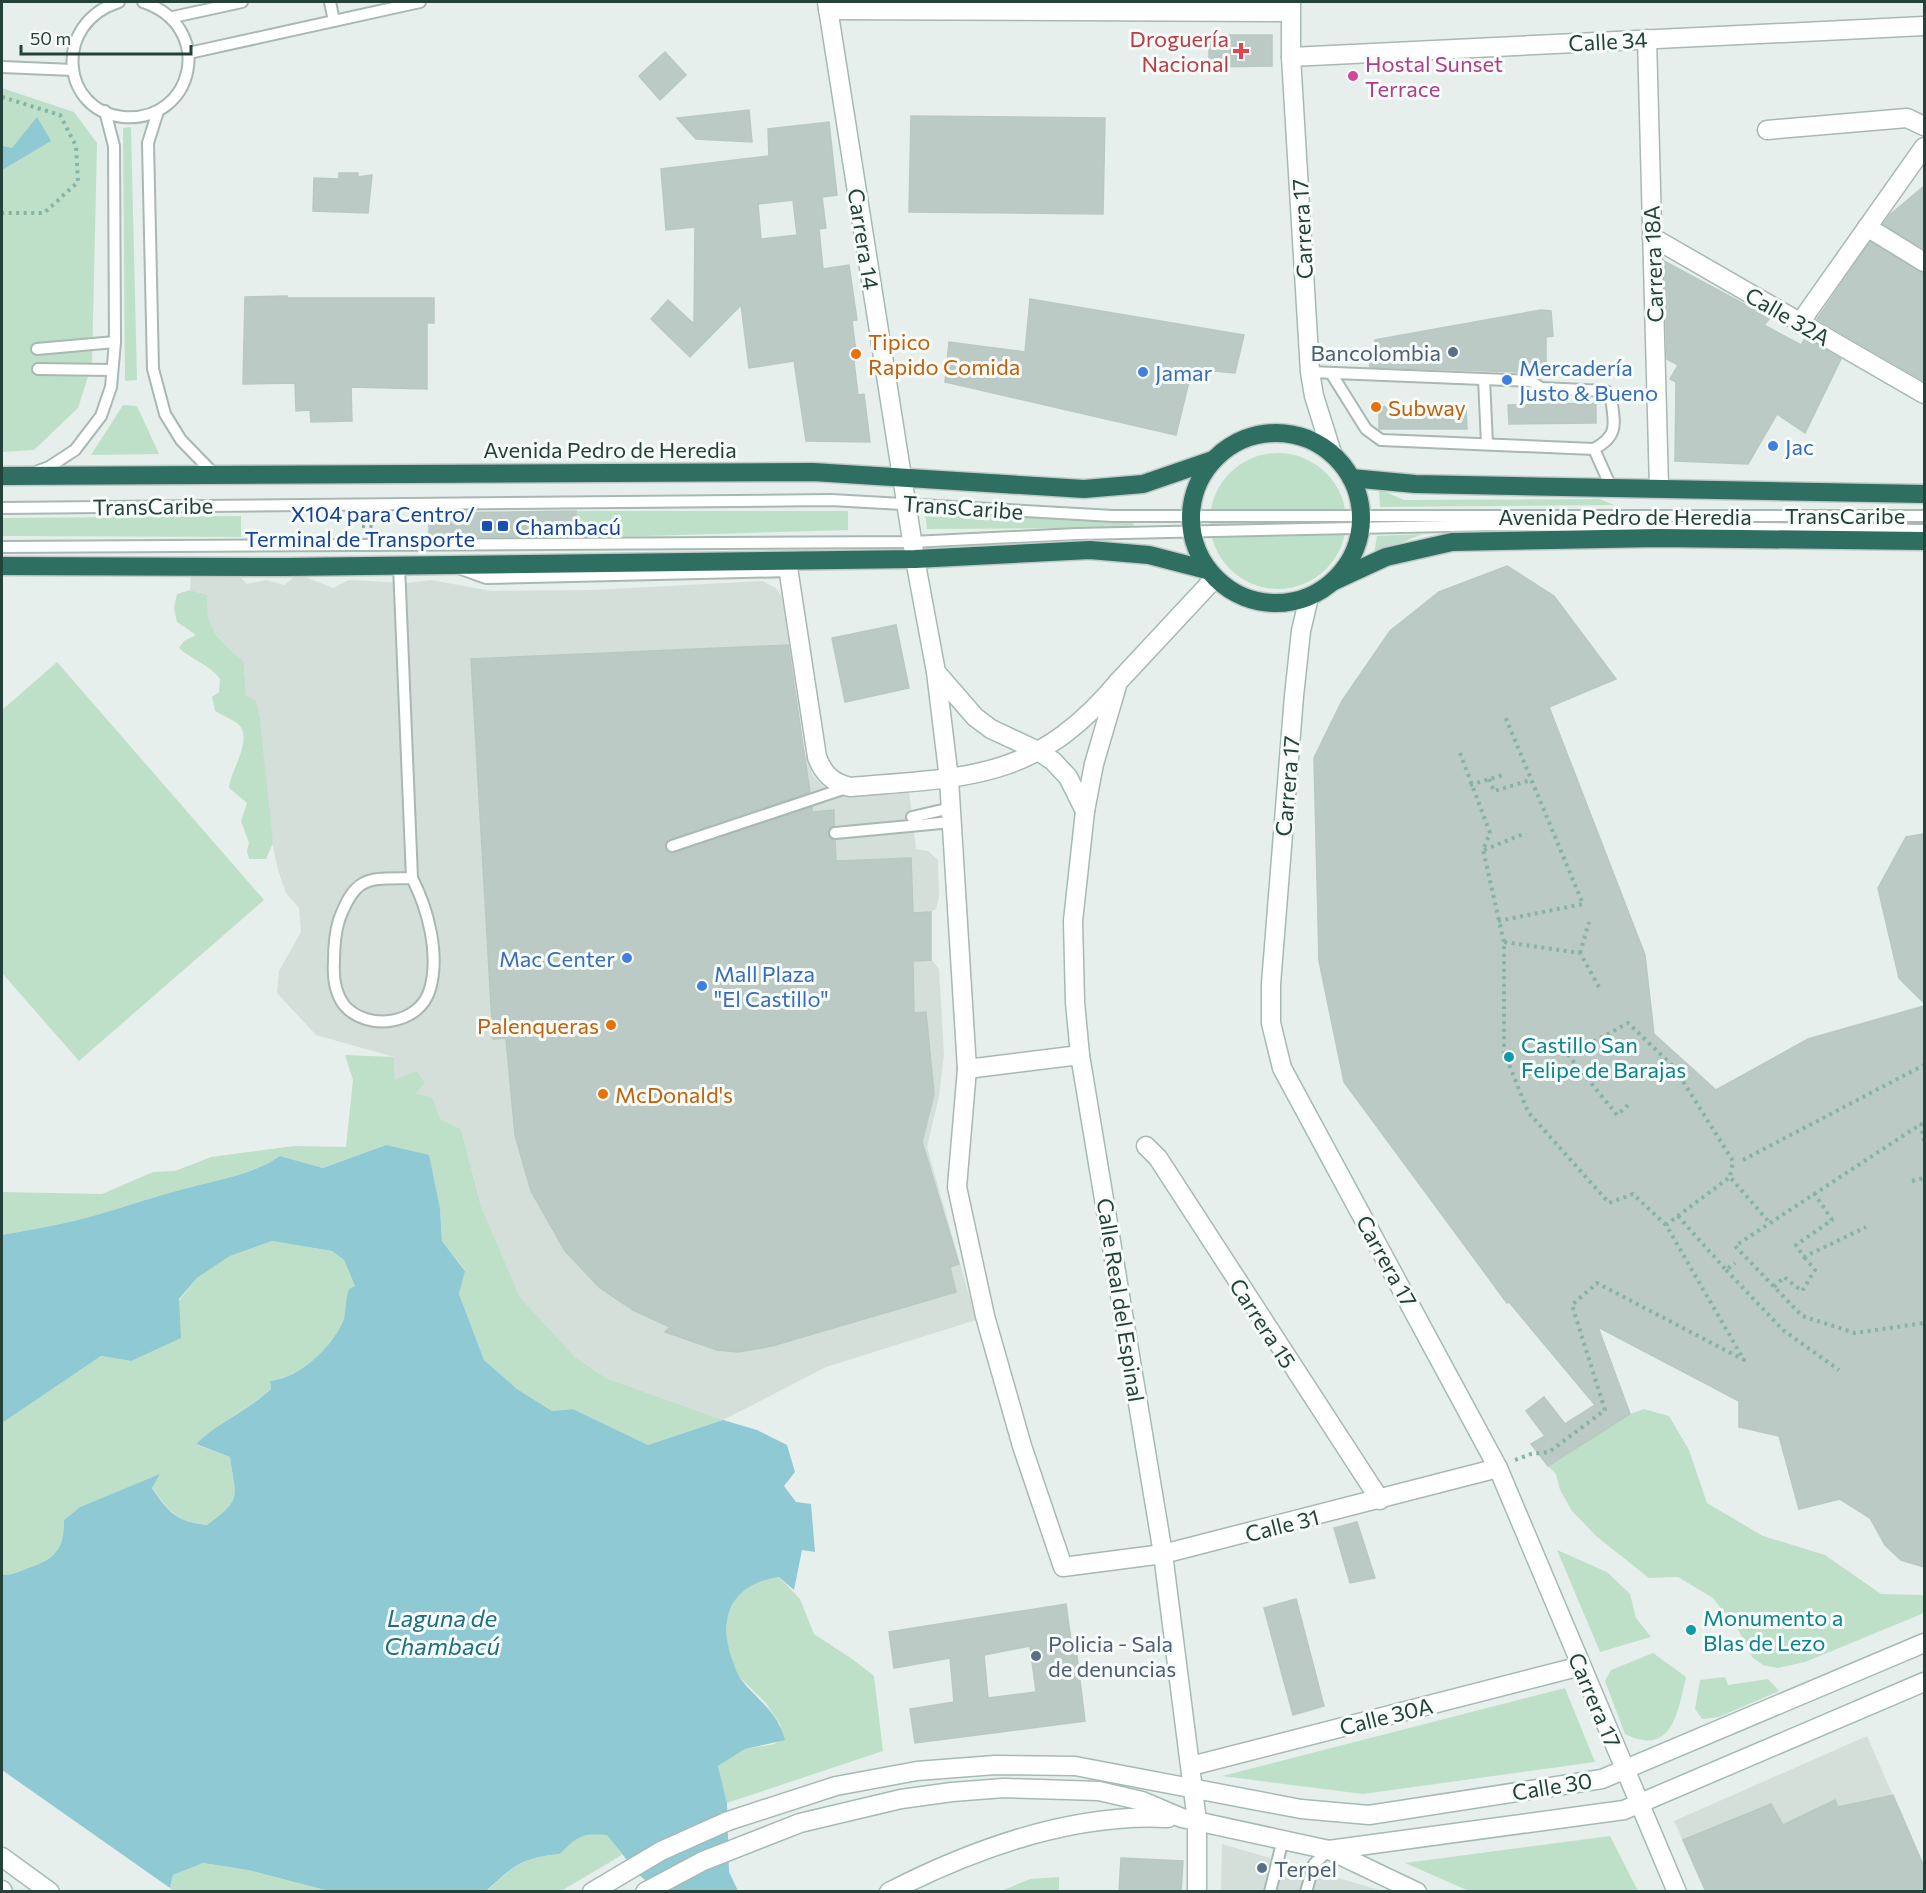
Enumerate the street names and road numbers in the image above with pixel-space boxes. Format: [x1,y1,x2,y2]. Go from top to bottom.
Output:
street label: Calle 34 [1568,25,1648,57]
street label: Carrera 17 [1286,178,1318,280]
street label: Carrera 14 [843,186,885,292]
street label: Carrera 18A [1637,205,1669,323]
street label: Calle 32A [1741,281,1835,351]
street label: Avenida Pedro de Heredia [483,436,737,463]
street label: TransCaribe [902,489,1024,525]
street label: TransCaribe [92,491,214,521]
street label: TransCaribe [1785,502,1905,529]
street label: Avenida Pedro de Heredia [1498,503,1752,530]
street label: Carrera 17 [1269,735,1305,837]
street label: Calle Real del Espinal [1092,1196,1150,1404]
street label: Carrera 17 [1351,1210,1423,1312]
street label: Carrera 15 [1224,1273,1302,1373]
street label: Calle 31 [1242,1503,1322,1547]
street label: Carrera 17 [1563,1648,1627,1752]
street label: Calle 30A [1337,1691,1435,1741]
street label: Calle 30 [1510,1766,1594,1806]

